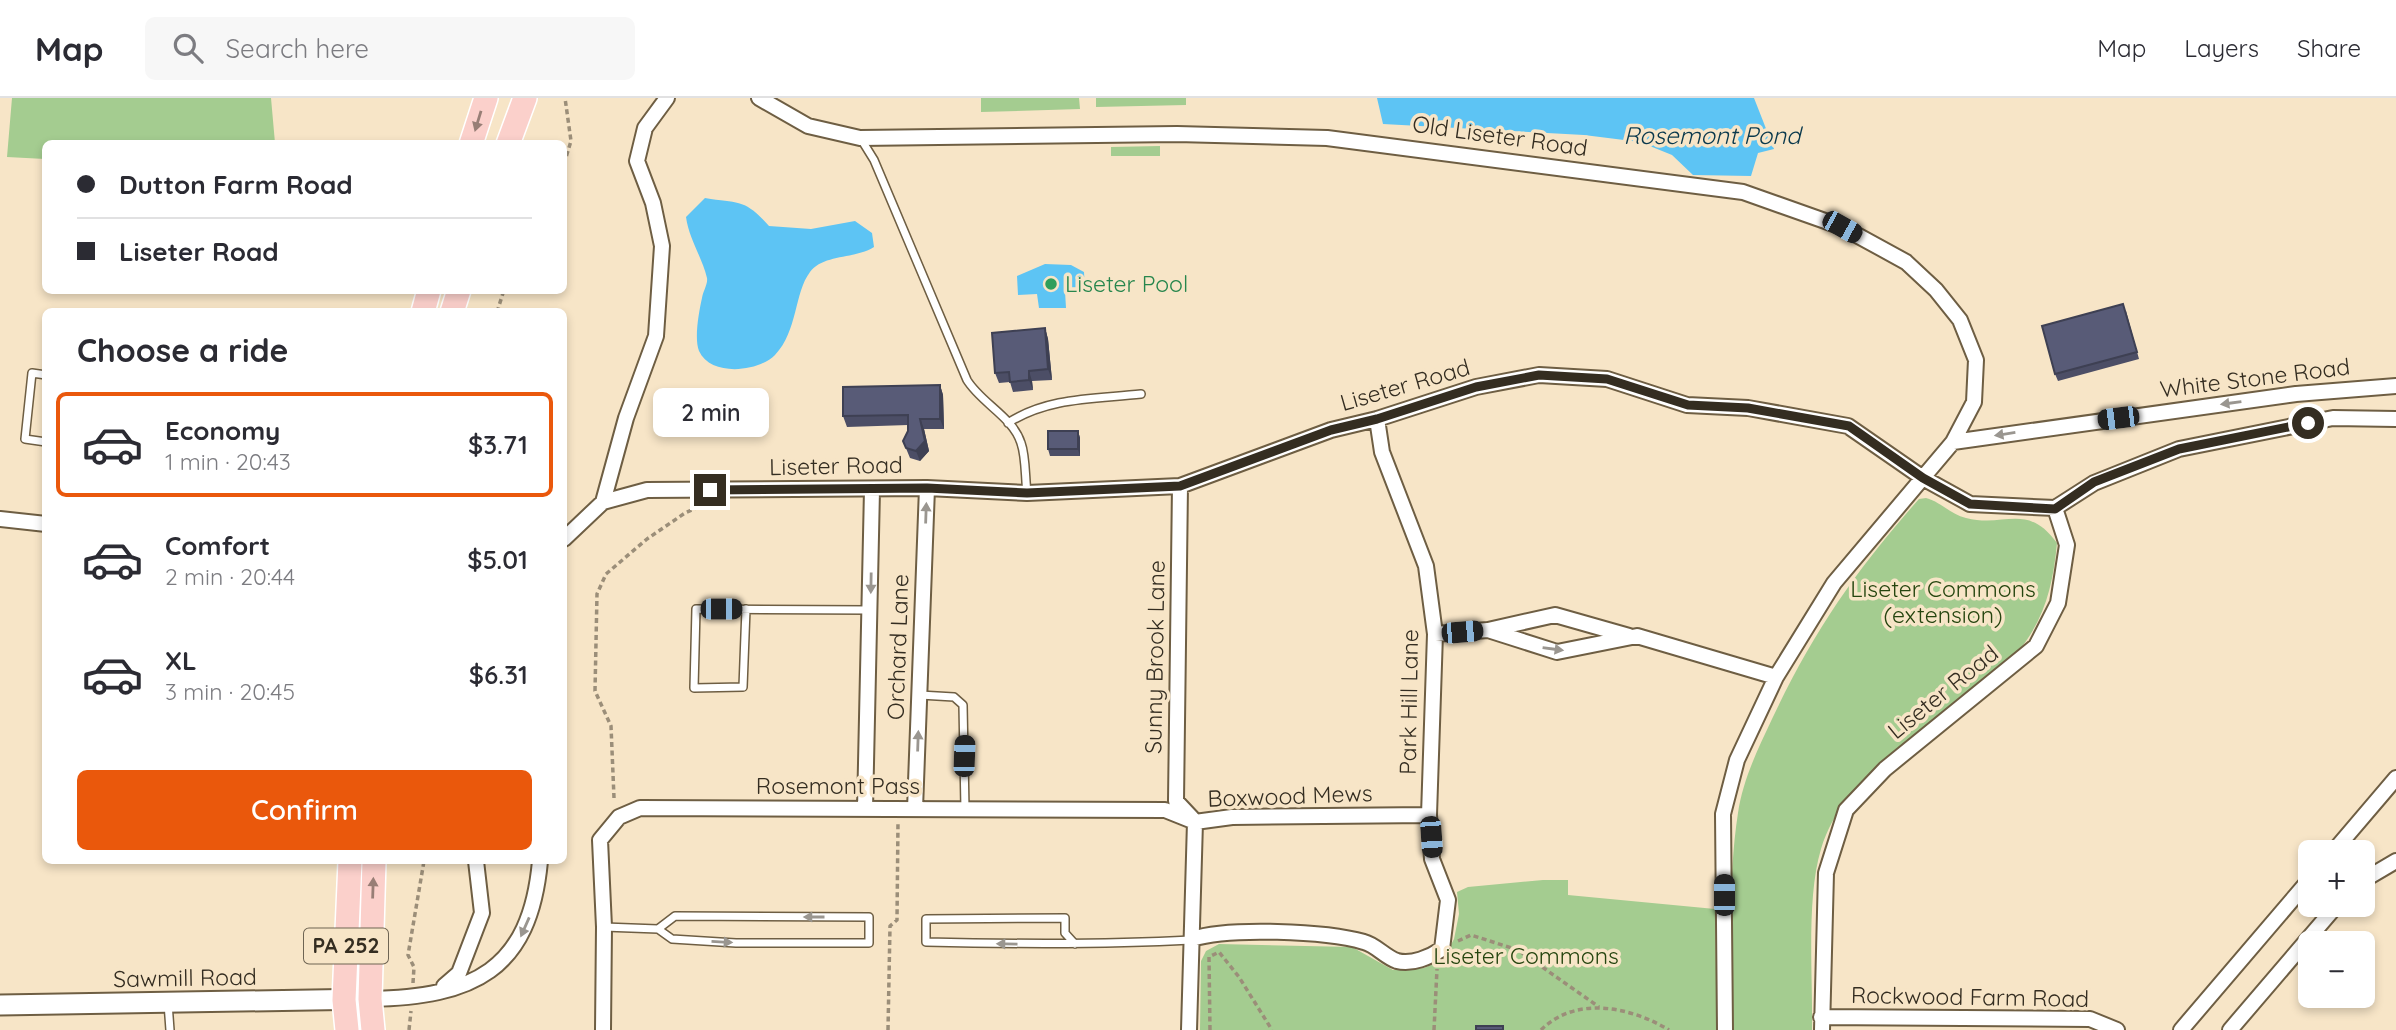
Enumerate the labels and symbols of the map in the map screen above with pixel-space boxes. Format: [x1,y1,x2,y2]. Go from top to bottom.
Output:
street label: Old Liseter Road [1411,109,1590,162]
one-way arrow [472,110,483,131]
water label: Rosemont Pond [1623,120,1804,150]
car [1819,208,1866,246]
place label: Liseter Pool [1065,269,1188,298]
marker: Liseter Pool [1043,276,1059,292]
street label: White Stone Road [2158,351,2352,404]
street label: Liseter Road [1337,352,1473,417]
callout: 2 min [652,388,768,438]
one-way arrow [2220,397,2242,408]
car [2096,405,2141,431]
route start [2292,407,2324,439]
one-way arrow [1994,429,2016,440]
street label: Liseter Road [769,450,903,481]
route end [694,474,726,506]
one-way arrow [920,502,931,524]
street label: Sunny Brook Lane [1138,560,1171,754]
one-way arrow [865,572,877,594]
street label: Orchard Lane [880,574,915,720]
park label: Liseter Commons (extension) [1850,574,2036,629]
car [701,599,743,620]
car [1441,620,1484,644]
street label: Park Hill Lane [1393,629,1424,775]
street label: Liseter Road [1882,638,2004,745]
one-way arrow [1542,643,1564,654]
one-way arrow [912,729,923,751]
car [953,735,976,777]
street label: Rosemont Pass [756,771,920,800]
street label: Boxwood Mews [1207,778,1373,813]
car [1420,815,1443,859]
car [1714,874,1735,916]
one-way arrow [368,877,379,899]
one-way arrow [803,911,825,923]
one-way arrow [519,917,531,937]
road number: PA 252 [304,928,388,964]
one-way arrow [711,937,733,948]
one-way arrow [995,938,1017,949]
park label: Liseter Commons [1433,941,1619,970]
street label: Sawmill Road [113,962,257,993]
street label: Rockwood Farm Road [1851,980,2089,1013]

